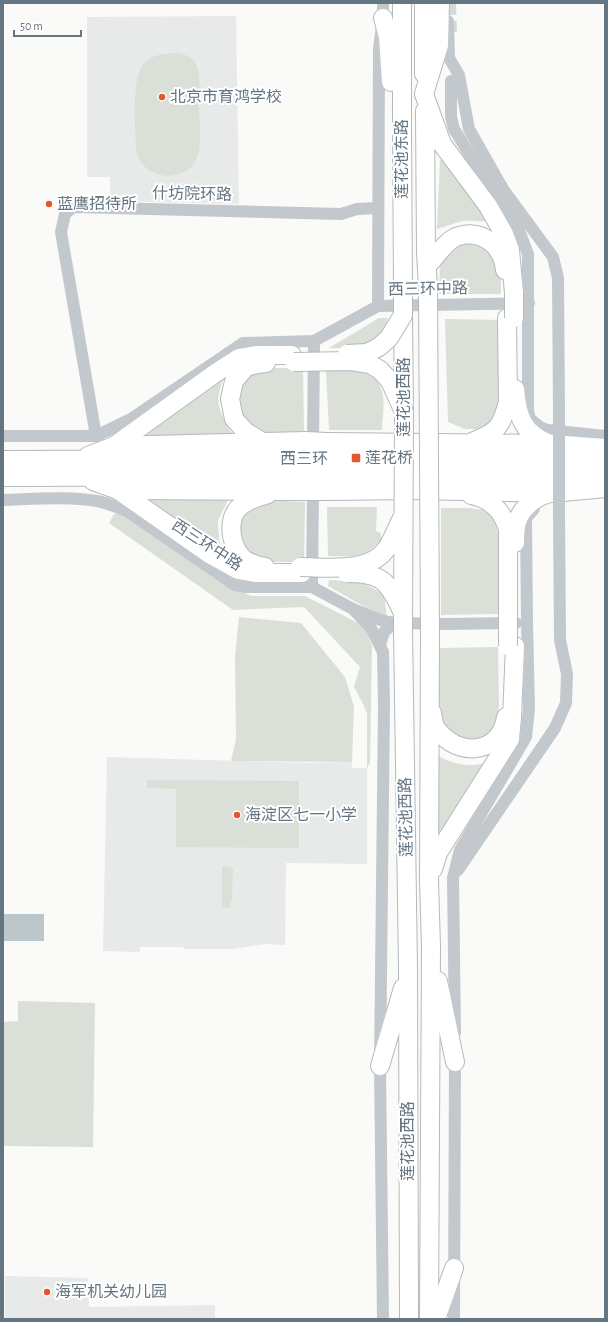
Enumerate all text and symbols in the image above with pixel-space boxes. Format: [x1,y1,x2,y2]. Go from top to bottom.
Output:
scale bar [14,12,81,38]
text: 50 m [20,20,43,32]
place label: 北京市育鸿学校 [170,88,282,105]
marker: 北京市育鸿学校 [157,92,167,102]
street label: 莲花池东路 [393,119,410,199]
street label: 什坊院环路 [152,184,232,203]
place label: 蓝鹰招待所 [57,195,137,212]
marker: 蓝鹰招待所 [44,199,54,209]
street label: 西三环中路 [388,279,468,298]
street label: 莲花池西路 [395,357,412,437]
place label: 莲花桥 [365,450,413,466]
street label: 西三环 [280,451,328,467]
marker: 莲花桥 [350,452,362,464]
street label: 西三环中路 [169,516,245,573]
street label: 莲花池西路 [396,777,415,857]
place label: 海淀区七一小学 [245,806,357,823]
marker: 海淀区七一小学 [232,810,242,820]
street label: 莲花池西路 [399,1101,416,1181]
place label: 海军机关幼儿园 [55,1283,167,1300]
marker: 海军机关幼儿园 [42,1287,52,1297]

